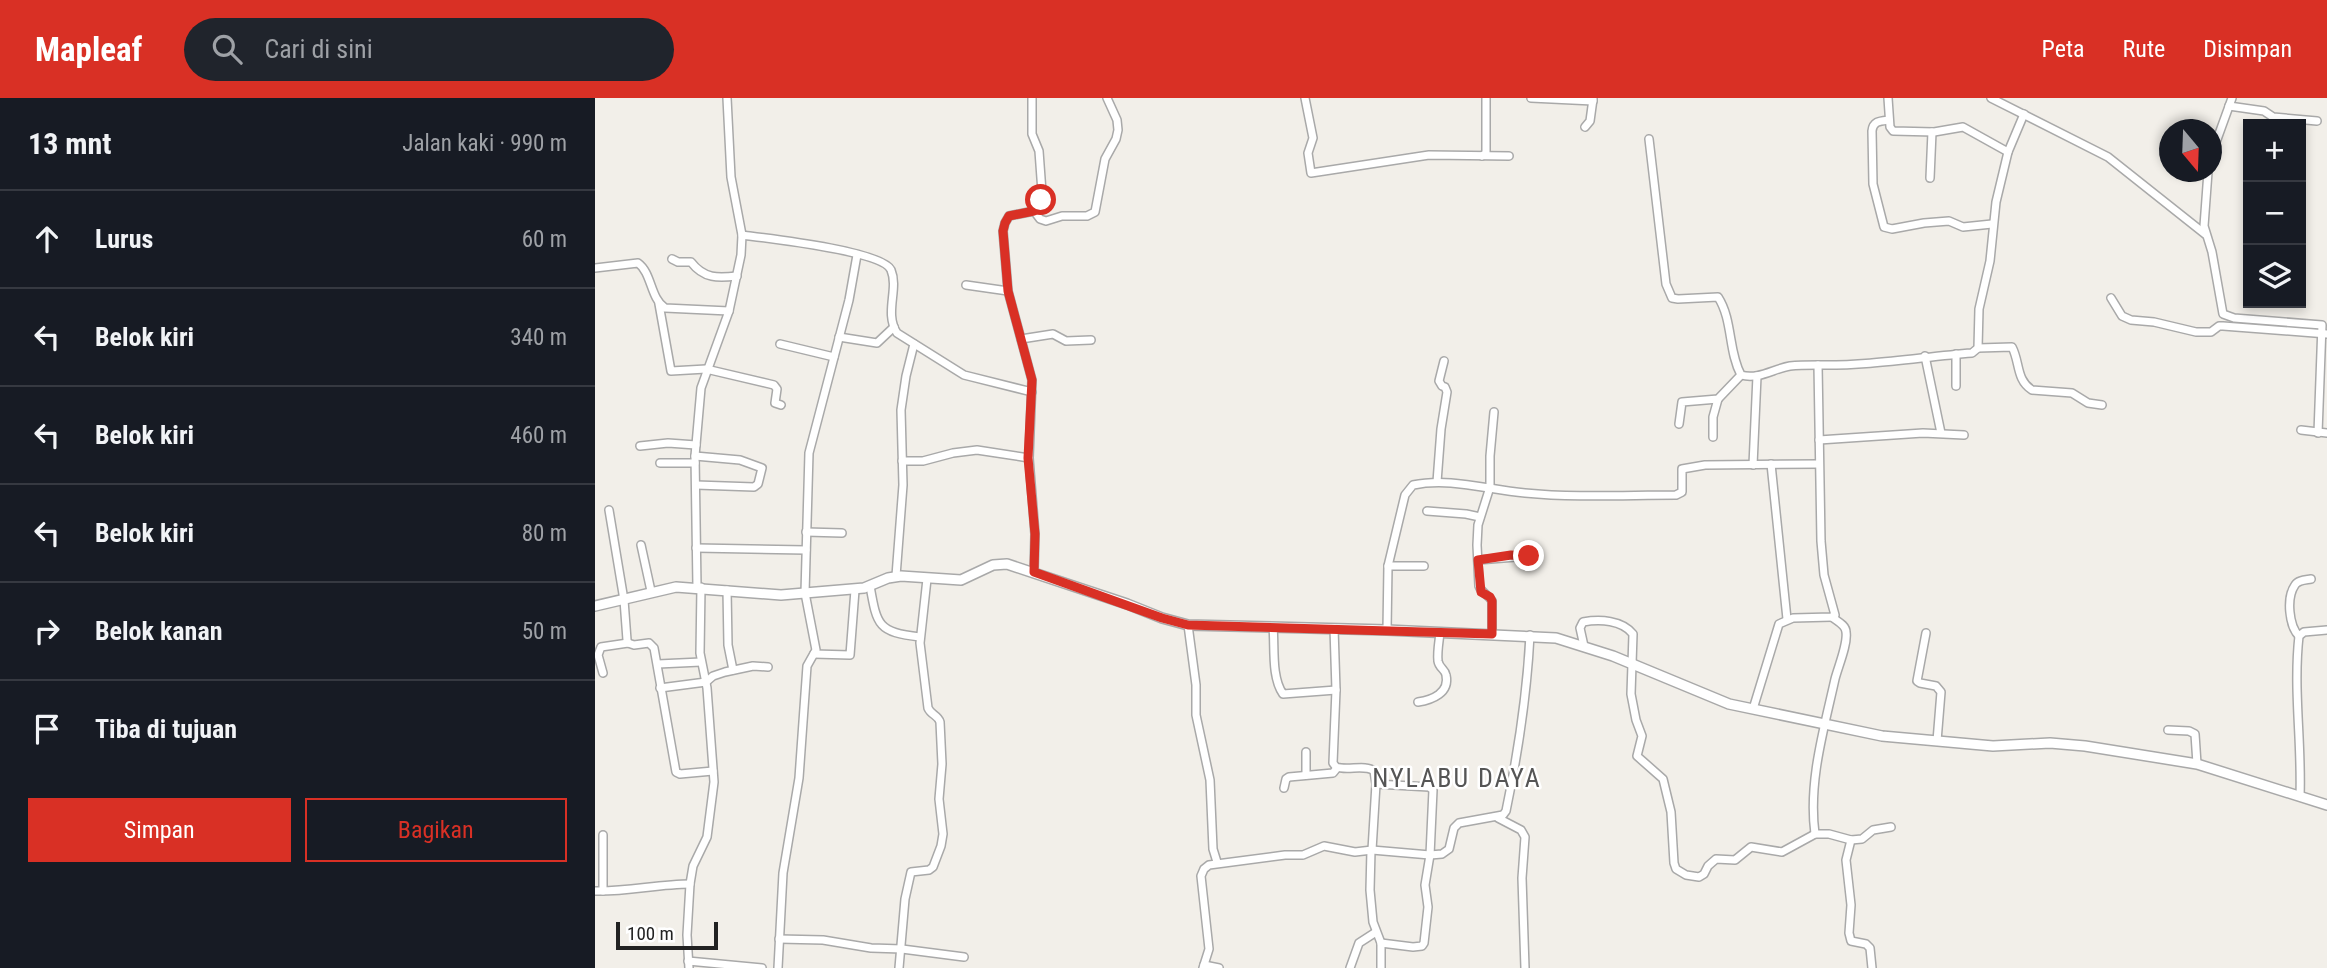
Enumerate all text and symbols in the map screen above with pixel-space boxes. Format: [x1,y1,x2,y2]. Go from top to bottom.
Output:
search box [184,18,674,81]
text: Mapleaf [35,30,142,69]
icon: search [208,30,246,68]
text: Cari di sini [264,34,373,64]
text: Peta [2042,35,2085,63]
text: Rute [2123,35,2165,63]
text: Disimpan [2203,35,2292,63]
north arrow [2159,119,2222,182]
map controls [2243,119,2306,308]
button: + [2243,119,2306,182]
text: 13 mnt [28,126,111,161]
text: Jalan kaki · 990 m [402,130,567,157]
button: − [2243,182,2306,245]
route start [1025,184,1056,215]
icon: ahead [28,220,66,258]
text: Lurus [95,224,153,254]
text: 60 m [522,226,567,253]
button: layers [2243,245,2306,308]
icon: left [28,318,66,356]
text: Belok kiri [95,322,194,352]
text: 340 m [510,324,567,351]
icon: left [28,416,66,454]
text: Belok kiri [95,420,194,450]
text: 460 m [510,422,567,449]
icon: left [28,514,66,552]
text: Belok kiri [95,518,194,548]
text: 80 m [522,520,567,547]
route end [1513,540,1544,571]
icon: right [28,612,66,650]
text: Belok kanan [95,616,222,646]
text: 50 m [522,618,567,645]
icon: arrive [28,710,66,748]
text: Tiba di tujuan [95,714,237,744]
district label: NYLABU DAYA [1372,763,1542,793]
button: Simpan [28,798,291,862]
button: Bagikan [305,798,567,862]
scale bar [616,919,717,951]
text: 100 m [627,922,674,945]

